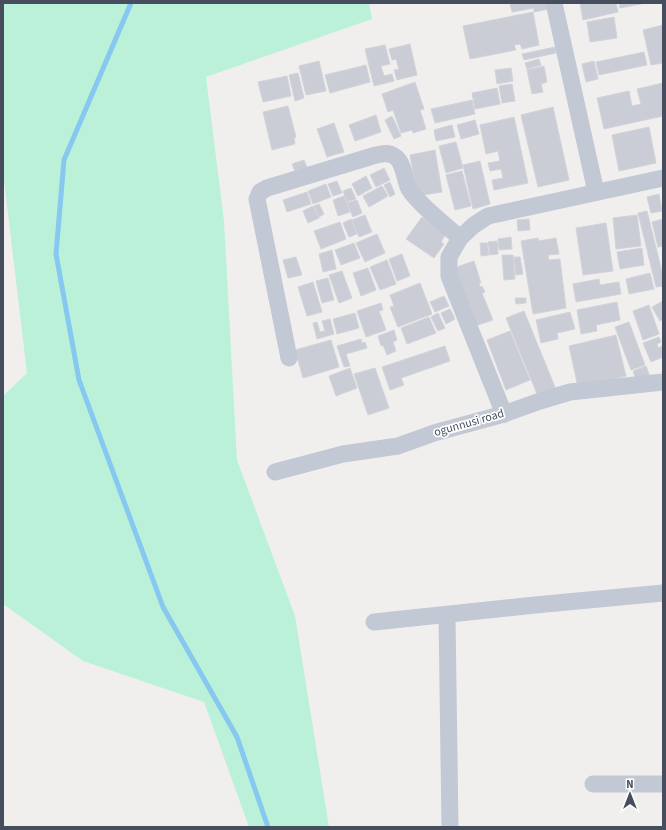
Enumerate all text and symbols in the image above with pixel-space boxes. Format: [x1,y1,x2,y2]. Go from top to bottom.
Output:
street label: ogunnusi road [432,405,506,441]
north arrow [610,774,650,814]
text: N [626,777,634,792]

